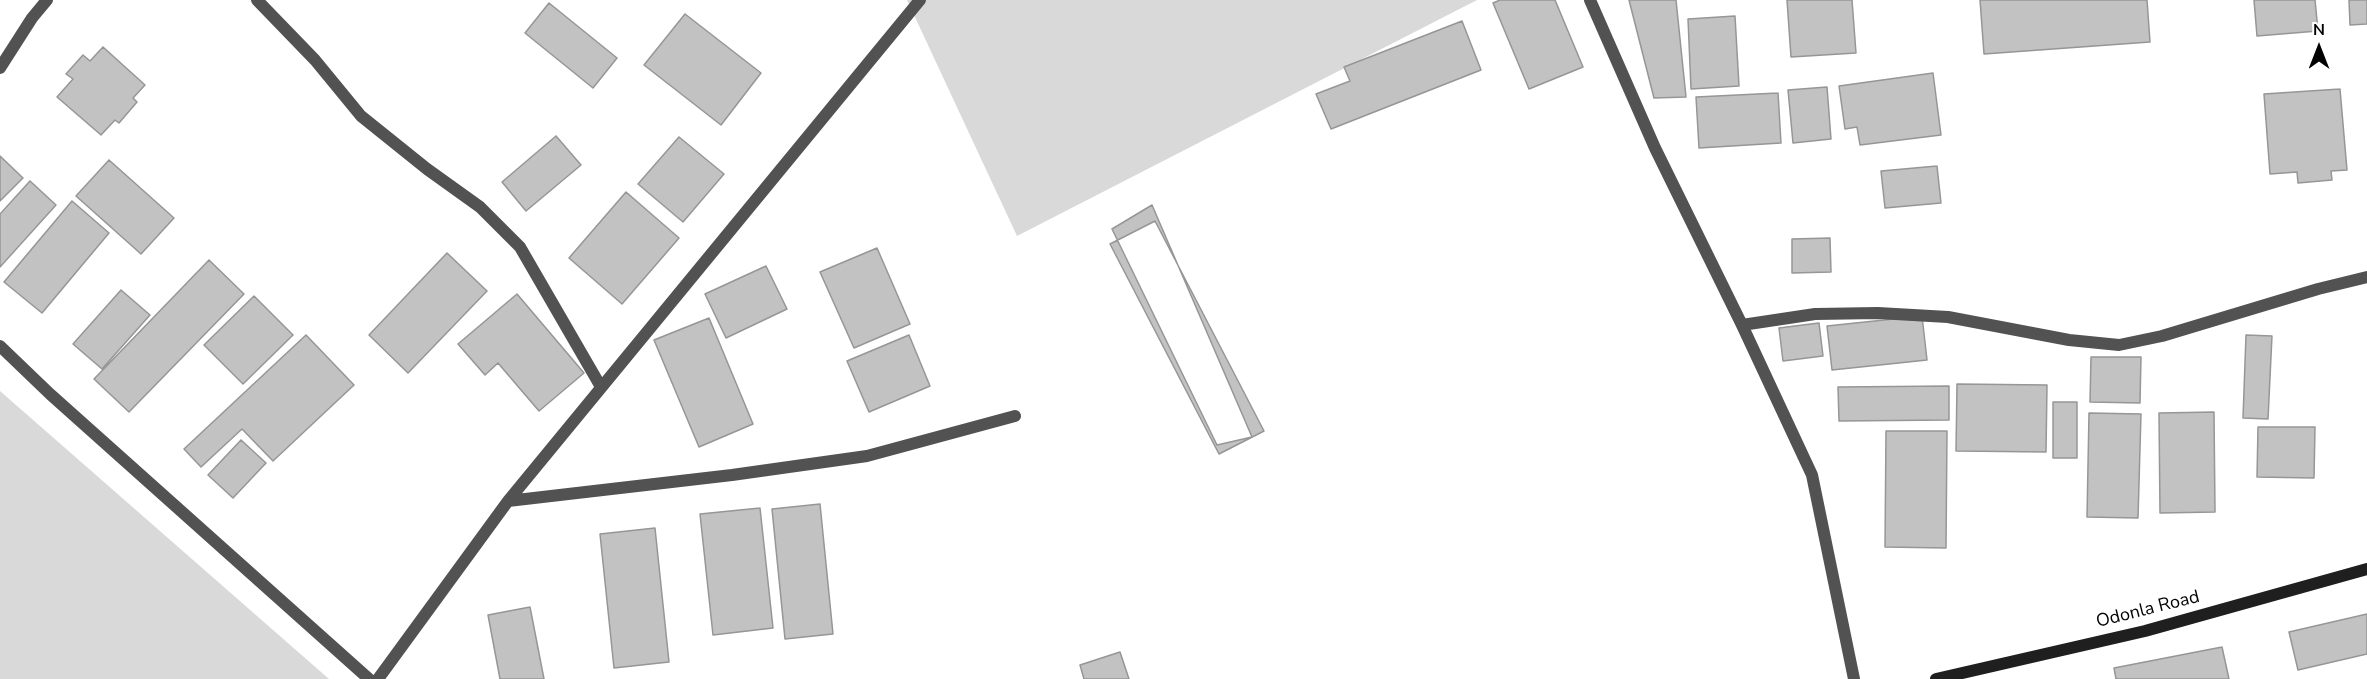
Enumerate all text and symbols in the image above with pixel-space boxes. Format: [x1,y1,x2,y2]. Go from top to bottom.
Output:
north arrow [2289,18,2349,78]
text: N [2313,19,2325,41]
street label: Odonla Road [2094,587,2202,633]

